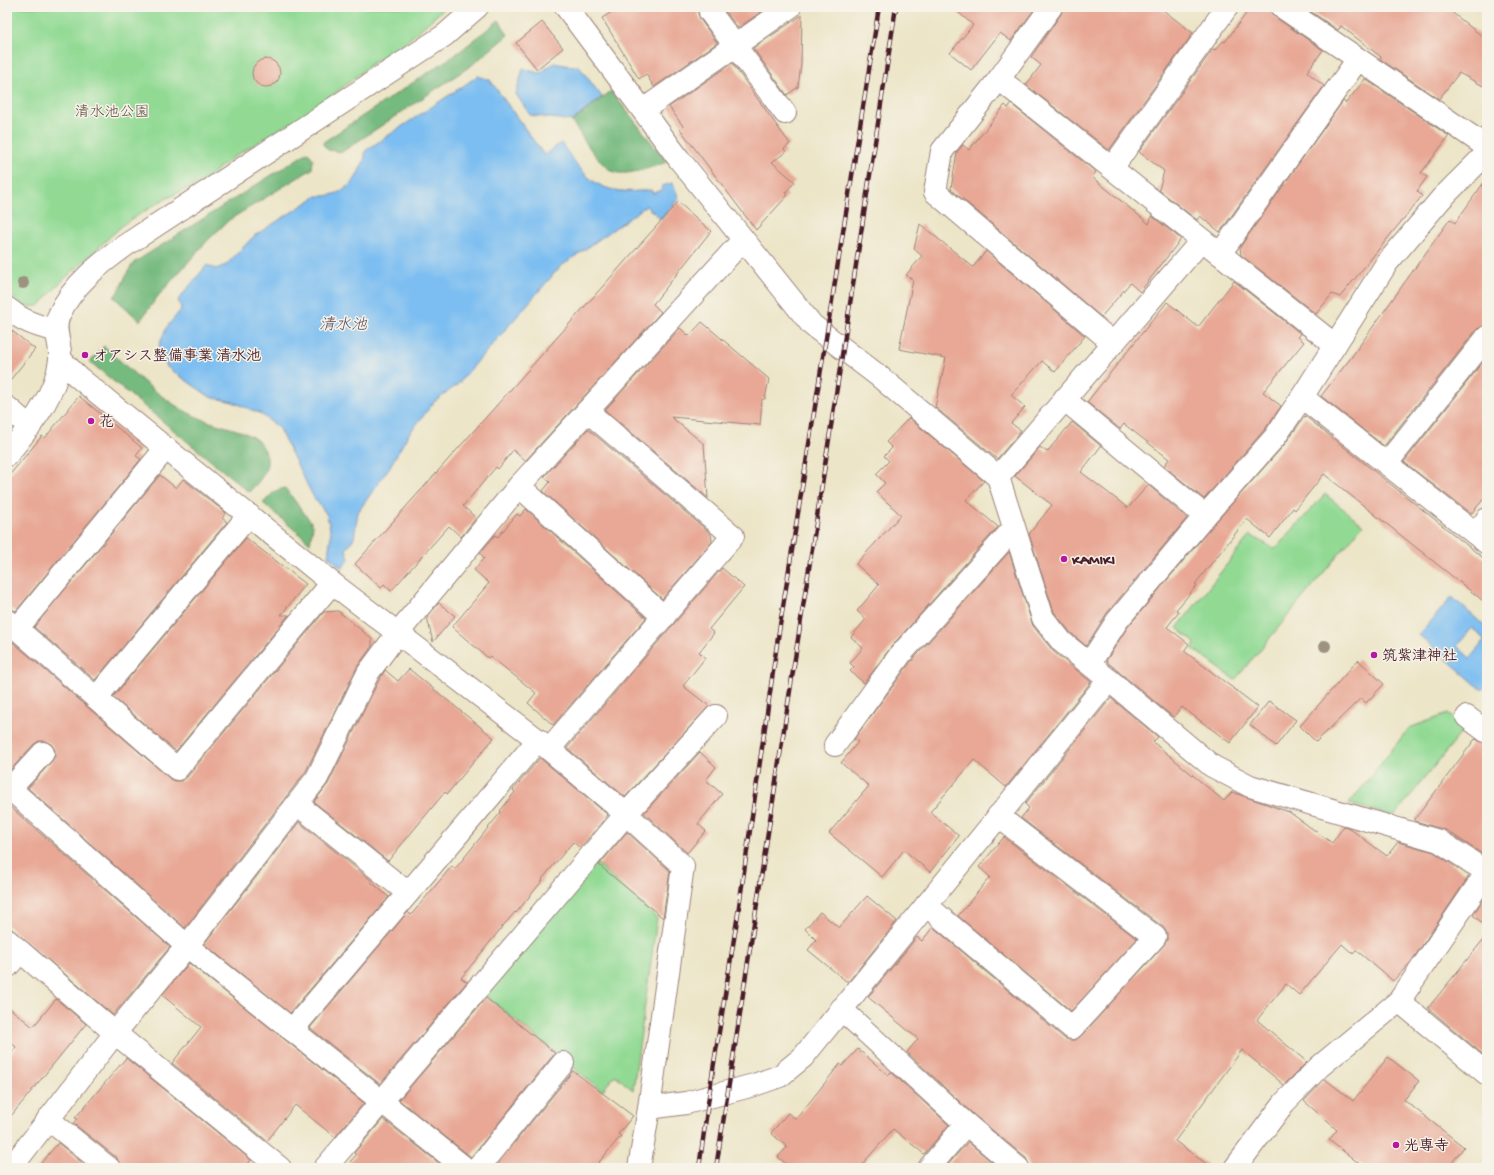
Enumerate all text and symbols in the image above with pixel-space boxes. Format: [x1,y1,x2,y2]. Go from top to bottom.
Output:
park label: 清水池公園 [74,103,150,122]
water label: 清水池 [319,315,368,336]
place label: オアシス整備事業 清水池 [93,347,261,366]
marker: オアシス整備事業 清水池 [80,350,90,360]
place label: 花 [99,413,114,432]
marker: 花 [86,416,96,426]
place label: KAMIKI [1071,552,1115,570]
marker: KAMIKI [1059,554,1069,564]
place label: 筑紫津神社 [1382,647,1457,666]
marker: 筑紫津神社 [1369,650,1379,660]
place label: 光専寺 [1404,1137,1449,1156]
marker: 光専寺 [1391,1140,1401,1150]

